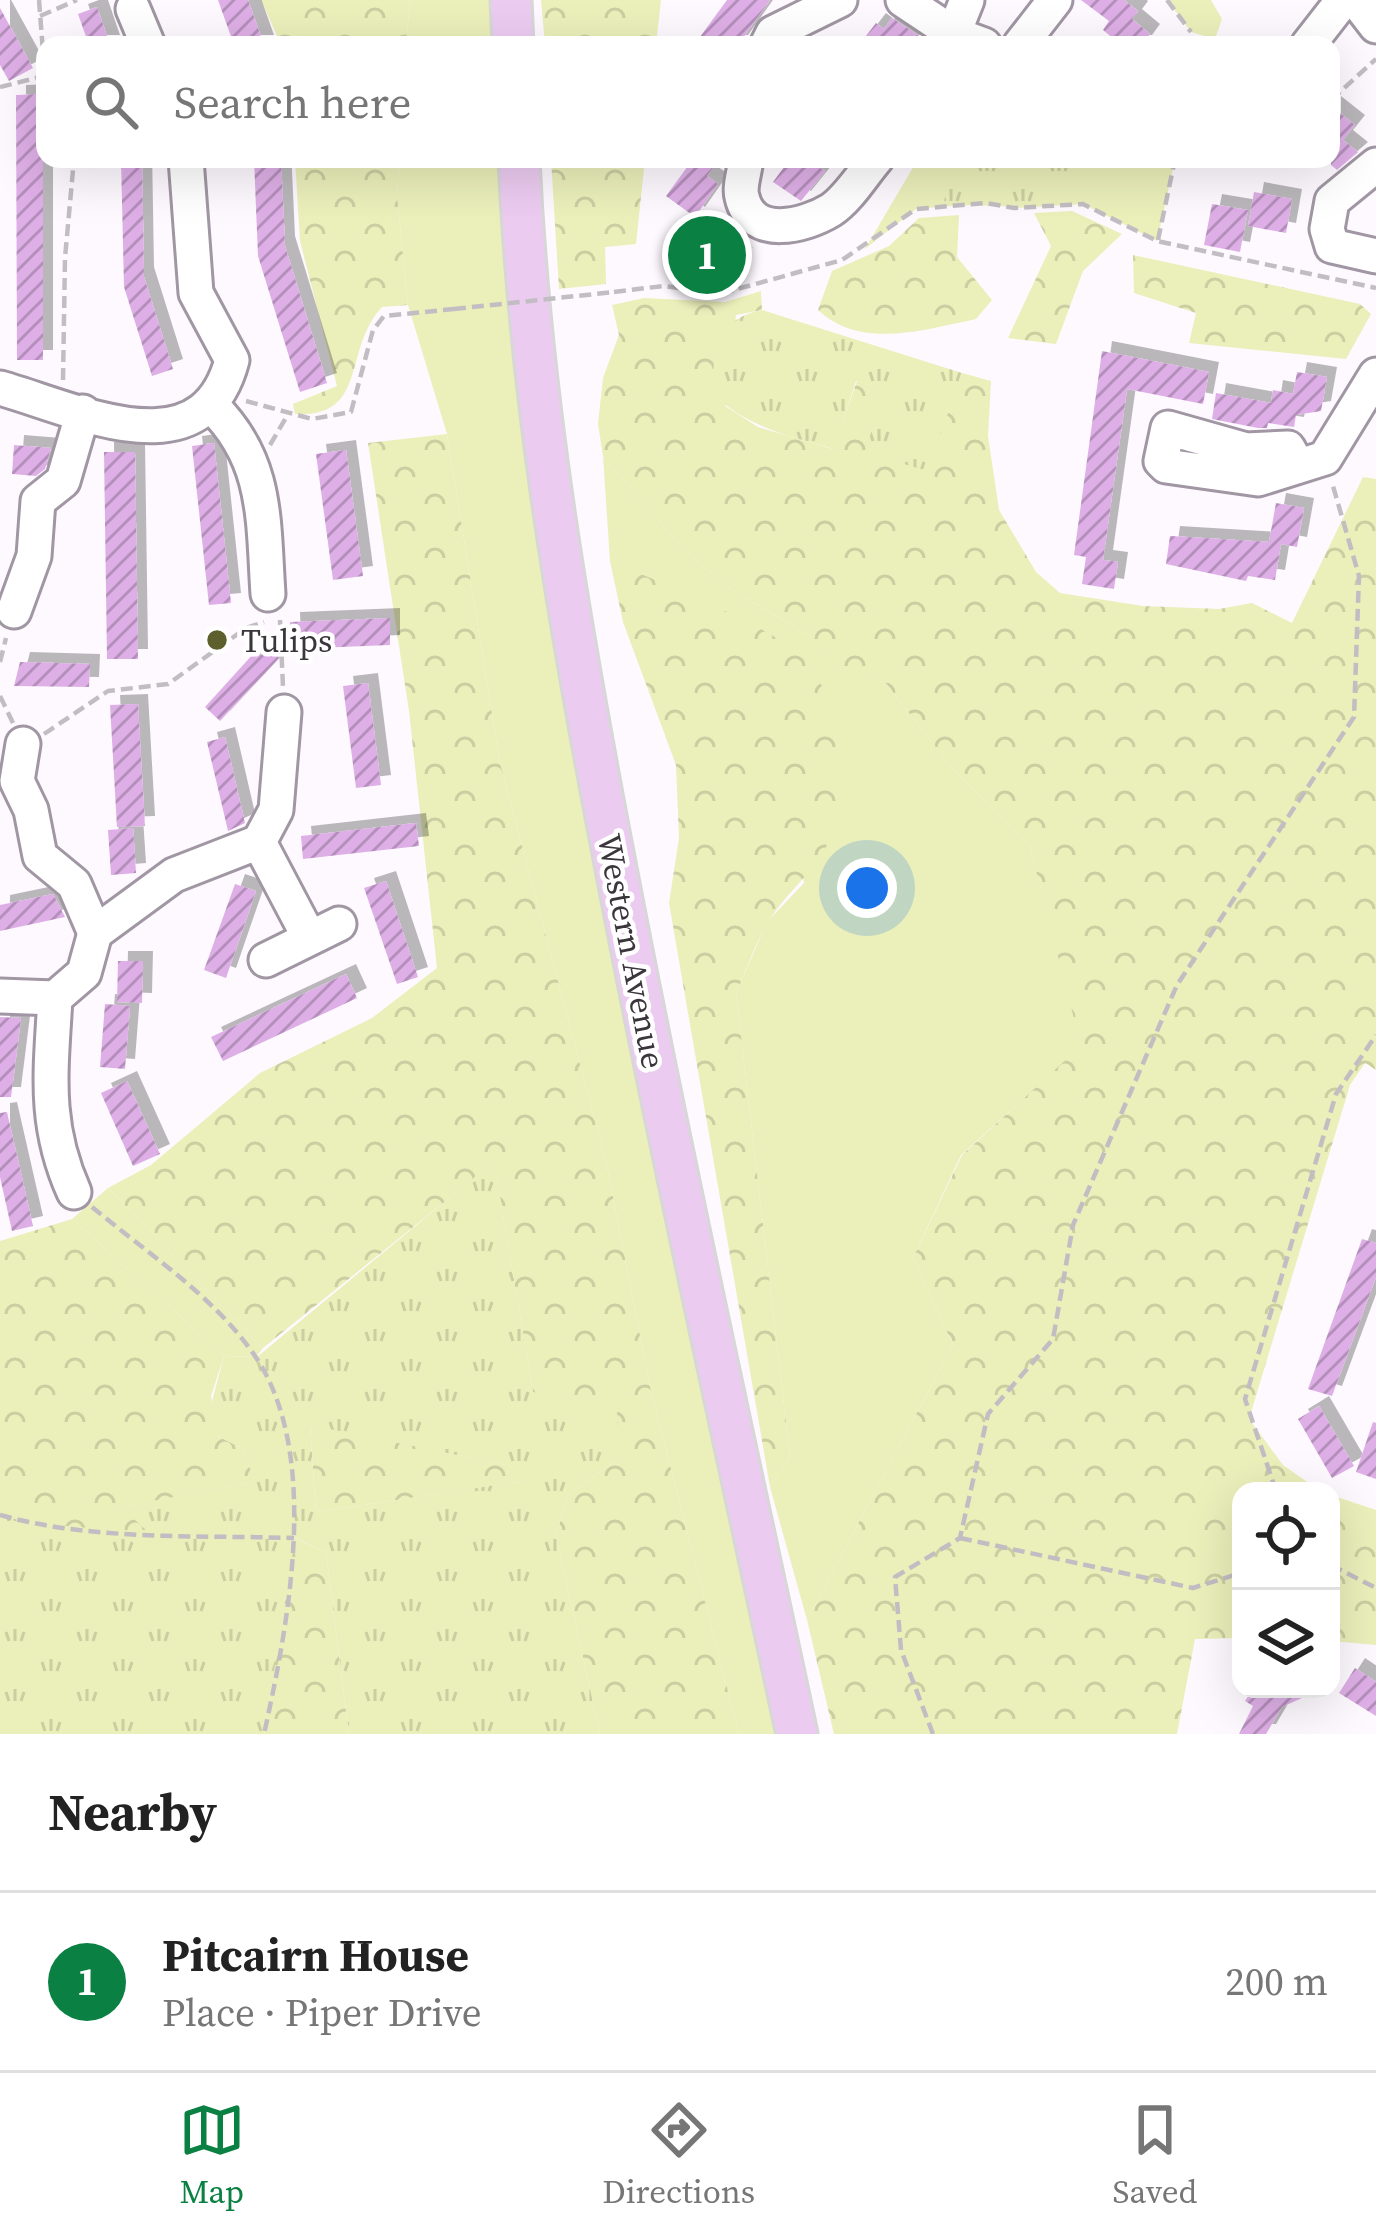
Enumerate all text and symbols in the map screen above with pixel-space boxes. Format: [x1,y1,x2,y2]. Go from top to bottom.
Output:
search box [36,36,1340,168]
icon: search [78,69,144,135]
text: Search here [174,71,411,133]
pin: 1 [668,210,746,300]
place label: Tulips [241,618,332,663]
marker: Tulips [204,627,230,653]
street label: Western Avenue [587,830,676,1072]
your location [837,858,897,918]
map controls [1232,1482,1340,1698]
button: locate [1232,1482,1340,1590]
button: layers [1232,1590,1340,1698]
text: Nearby [48,1777,217,1847]
text: Pitcairn House [162,1924,469,1986]
text: 1 [76,1955,98,2008]
text: 200 m [1225,1955,1328,2008]
text: Place · Piper Drive [162,1986,482,2039]
tab: Map [179,2097,245,2214]
tab: Directions [602,2097,755,2214]
tab: Saved [1113,2097,1197,2214]

